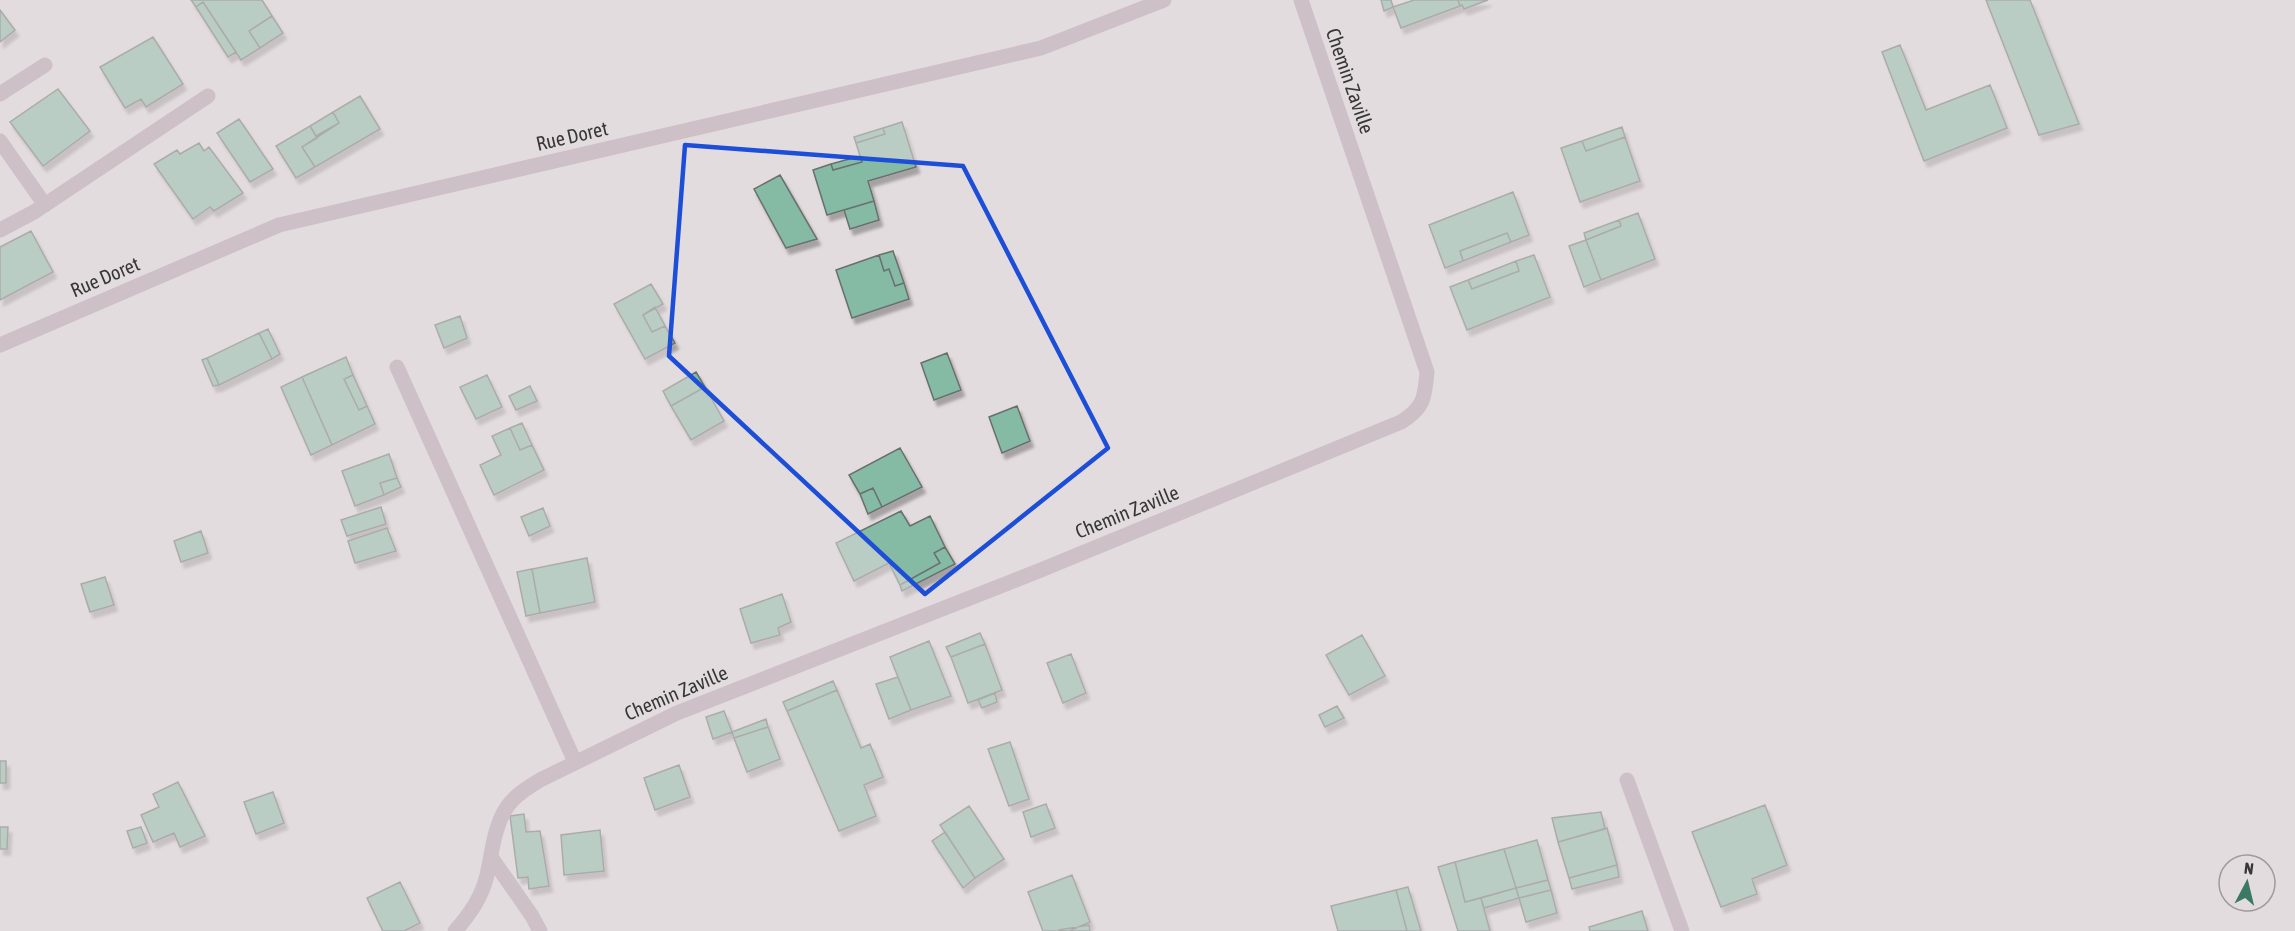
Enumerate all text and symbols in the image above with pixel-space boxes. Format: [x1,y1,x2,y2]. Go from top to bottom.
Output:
street label: Chemin Zaville [1322,25,1379,137]
street label: Rue Doret [534,116,610,155]
street label: Rue Doret [67,252,143,301]
street label: Chemin Zaville [1072,480,1182,543]
street label: Chemin Zaville [621,660,731,725]
north arrow [2217,853,2277,913]
text: N [2243,859,2255,878]

